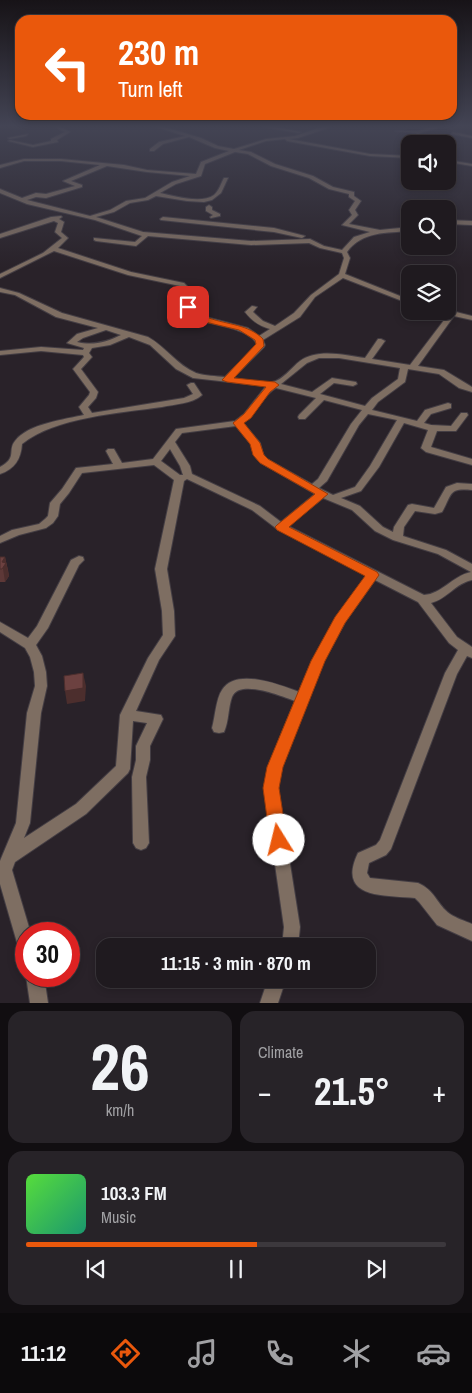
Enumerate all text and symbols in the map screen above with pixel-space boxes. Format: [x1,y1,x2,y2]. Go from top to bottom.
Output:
text: 230 m [118,29,199,76]
icon: left [35,35,100,100]
text: Turn left [118,74,183,104]
map controls [401,135,456,320]
button: sound [401,135,456,190]
button: search [401,200,456,255]
button: layers [401,265,456,320]
pin [167,286,209,328]
icon: arrive [174,293,202,321]
position arrow [252,813,304,865]
speed limit sign: 30 [15,922,80,987]
text: 11:15 · 3 min · 870 m [161,950,311,976]
text: 26 [90,1023,150,1110]
text: Climate [258,1041,303,1063]
text: 21.5° [314,1066,390,1117]
text: − [258,1073,271,1111]
text: + [433,1073,446,1111]
text: km/h [106,1099,134,1121]
text: 103.3 FM [101,1180,167,1206]
text: Music [101,1206,136,1228]
icon: previous [82,1255,110,1283]
icon: pause [222,1255,250,1283]
icon: next [362,1255,390,1283]
icon: directions [108,1336,143,1371]
icon: music [185,1336,220,1371]
icon: phone [262,1336,297,1371]
icon: climate [339,1336,374,1371]
icon: car [416,1336,451,1371]
text: 11:12 [21,1338,66,1368]

